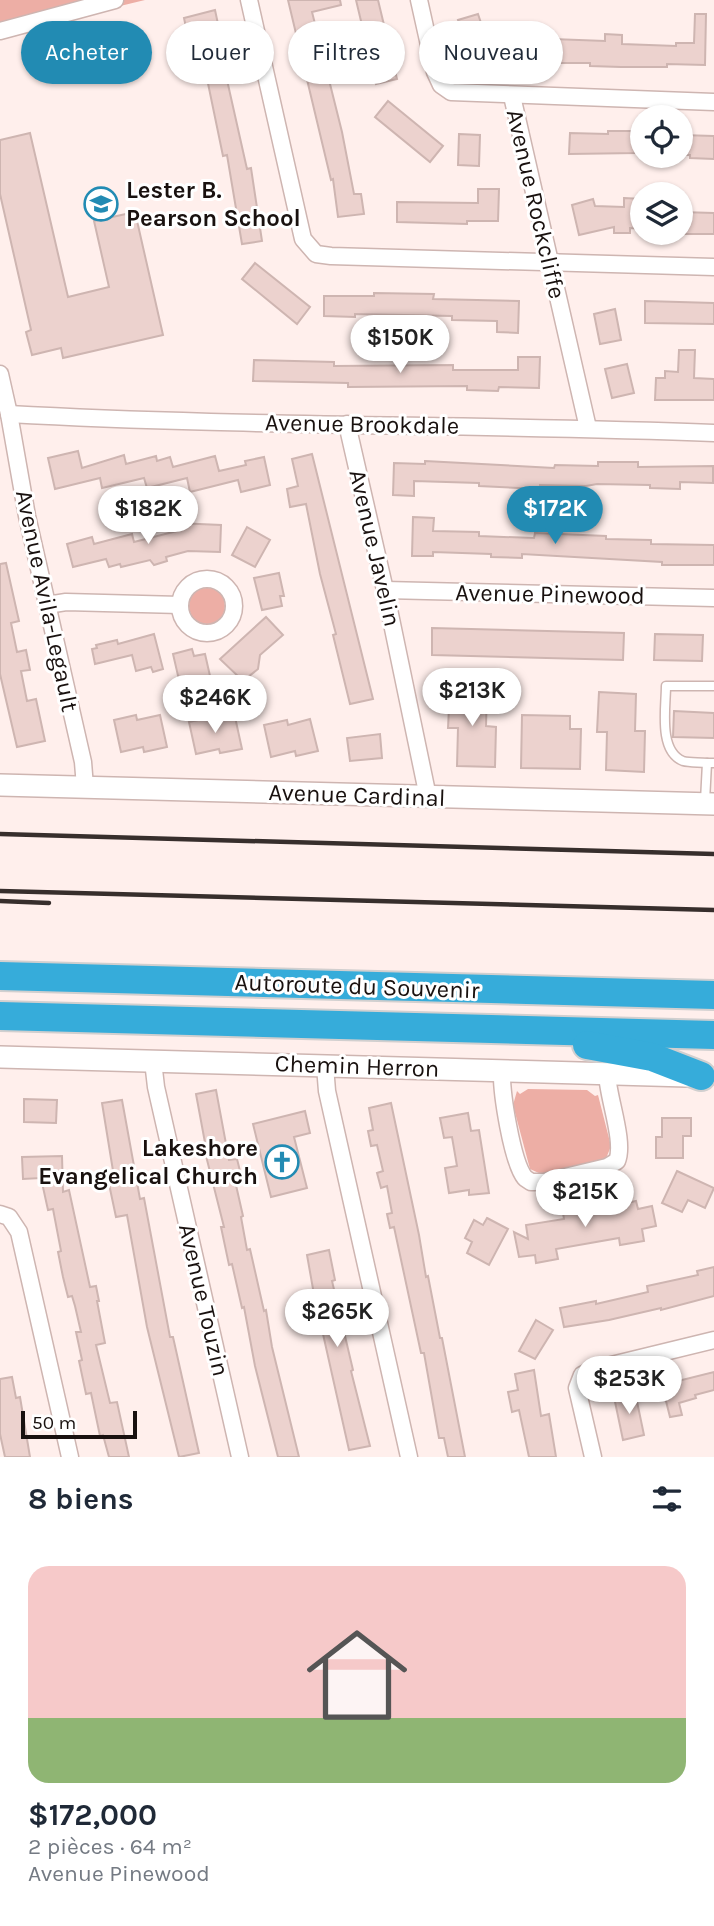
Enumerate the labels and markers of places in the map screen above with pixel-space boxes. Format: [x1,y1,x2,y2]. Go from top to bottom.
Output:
place label: Lester B. Pearson School [126,176,301,232]
school or university icon: Lester B. Pearson School [82,185,120,223]
pin: $150K [351,316,449,375]
pin: $182K [99,486,197,546]
pin: $172K [506,486,604,546]
pin: $213K [423,668,521,728]
pin: $246K [166,676,264,735]
place label: Lakeshore Evangelical Church [38,1134,258,1190]
church icon: Lakeshore Evangelical Church [263,1143,301,1181]
pin: $215K [536,1170,634,1229]
pin: $265K [288,1290,386,1349]
pin: $253K [580,1356,678,1416]

